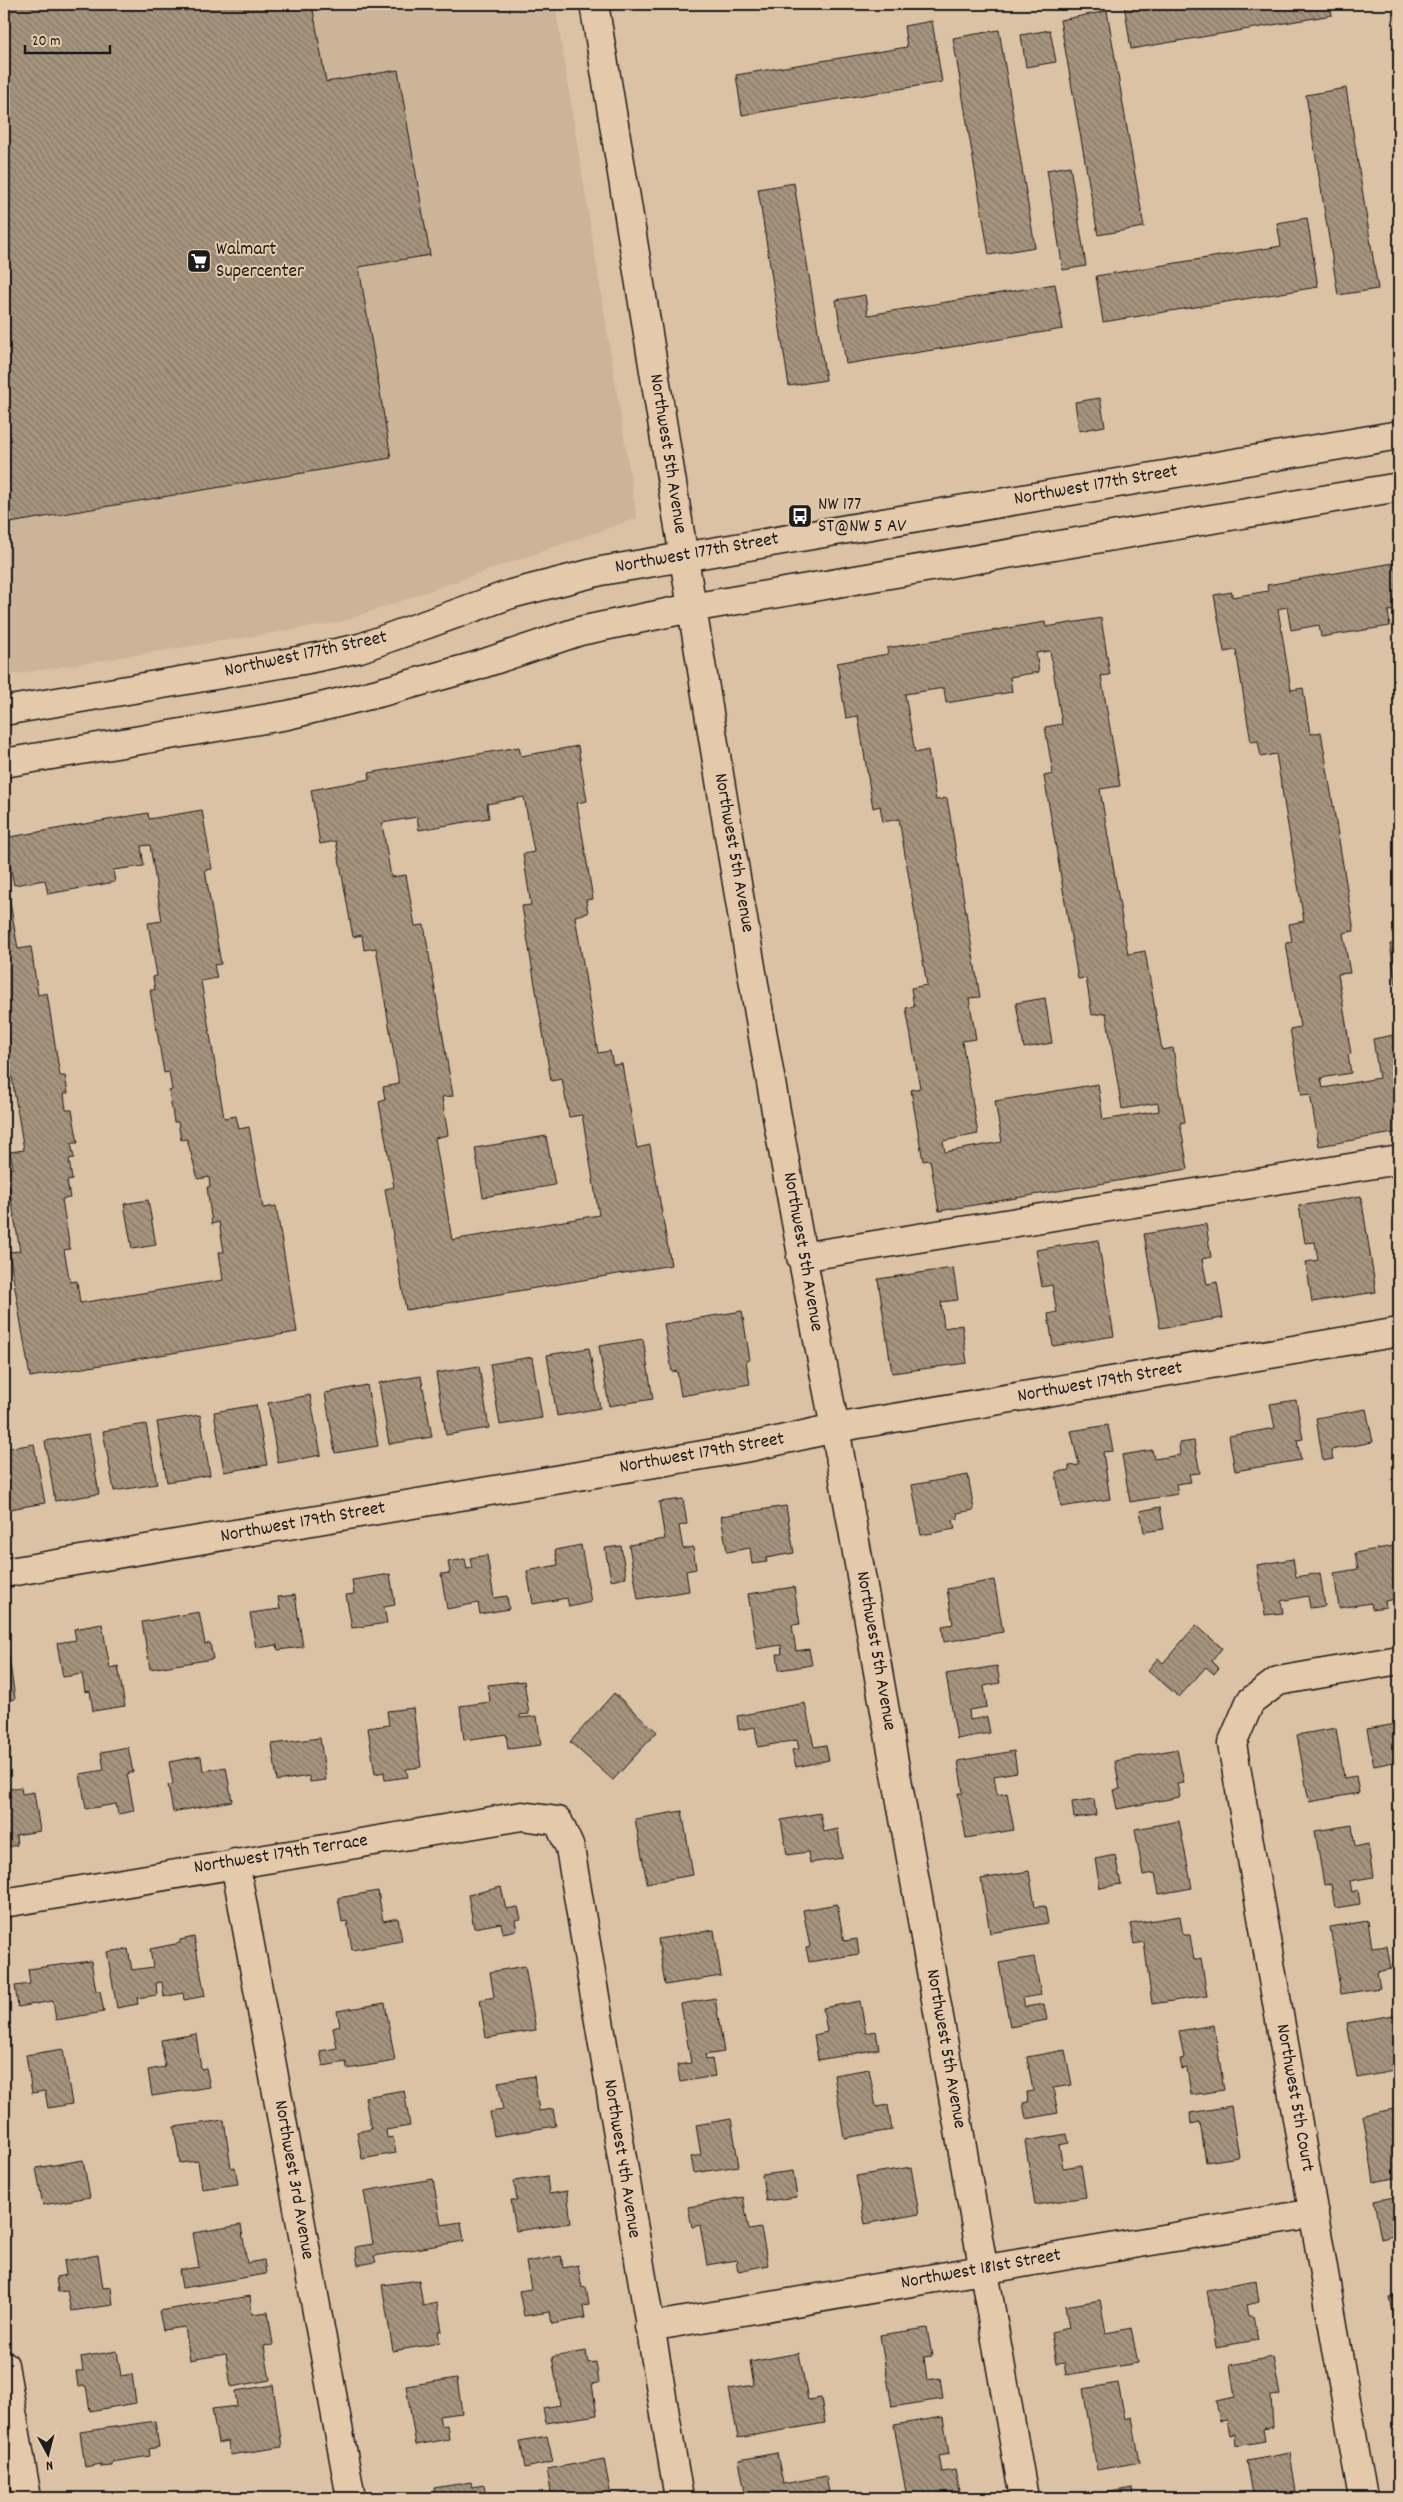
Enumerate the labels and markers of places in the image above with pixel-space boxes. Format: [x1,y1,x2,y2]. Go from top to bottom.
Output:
place label: Walmart Supercenter [216,237,304,286]
supermarket icon: Walmart Supercenter [186,248,212,274]
place label: NW 177 ST@NW 5 AV [818,492,907,541]
bus stop icon: NW 177 ST@NW 5 AV [787,503,813,529]

